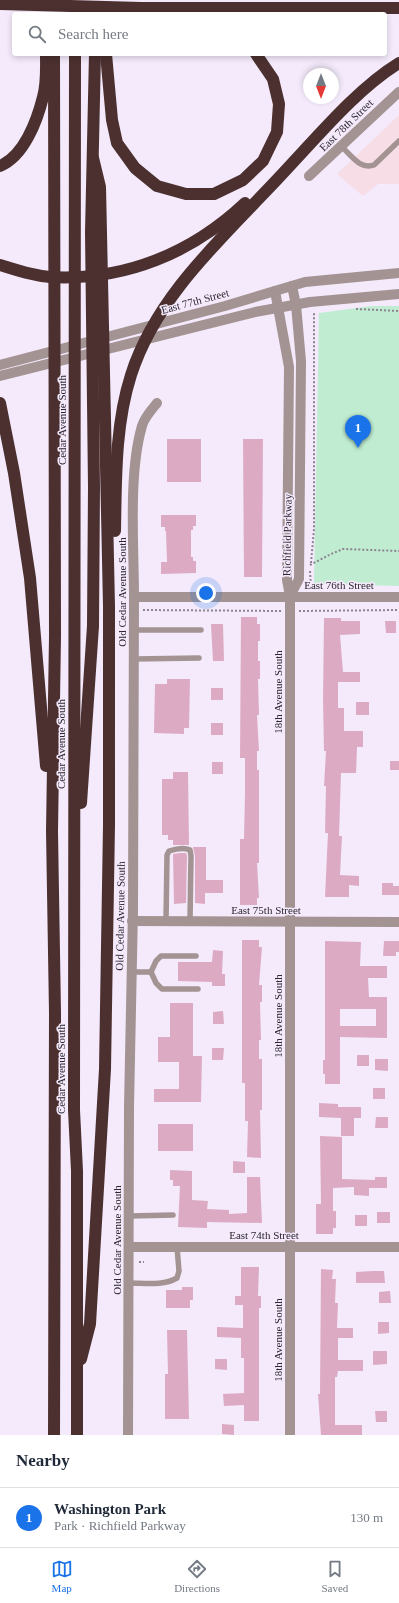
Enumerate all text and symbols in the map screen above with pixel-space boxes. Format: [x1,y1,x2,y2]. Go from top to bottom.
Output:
search box [12,12,387,56]
icon: search [26,23,48,45]
text: Search here [58,26,128,42]
north arrow [303,68,339,104]
street label: East 78th Street [317,96,375,154]
street label: East 77th Street [160,286,230,316]
street label: Cedar Avenue South [56,374,68,465]
pin: 1 [345,415,371,448]
street label: Richfield Parkway [280,493,294,576]
street label: Old Cedar Avenue South [116,537,128,647]
street label: East 76th Street [304,579,374,591]
your location [196,583,216,603]
street label: 18th Avenue South [272,650,284,734]
street label: Cedar Avenue South [55,698,67,789]
street label: Old Cedar Avenue South [113,861,127,971]
street label: East 75th Street [231,904,301,916]
street label: 18th Avenue South [272,974,284,1058]
street label: Cedar Avenue South [55,1023,67,1114]
street label: Old Cedar Avenue South [111,1185,123,1295]
street label: East 74th Street [229,1229,299,1241]
street label: 18th Avenue South [272,1298,284,1382]
text: Nearby [16,1451,70,1470]
text: Washington Park [54,1501,166,1517]
text: 1 [26,1510,32,1525]
text: 130 m [350,1510,383,1525]
text: Park · Richfield Parkway [54,1518,186,1533]
tab: Map [51,1558,73,1594]
tab: Directions [174,1558,220,1594]
tab: Saved [321,1558,348,1594]

